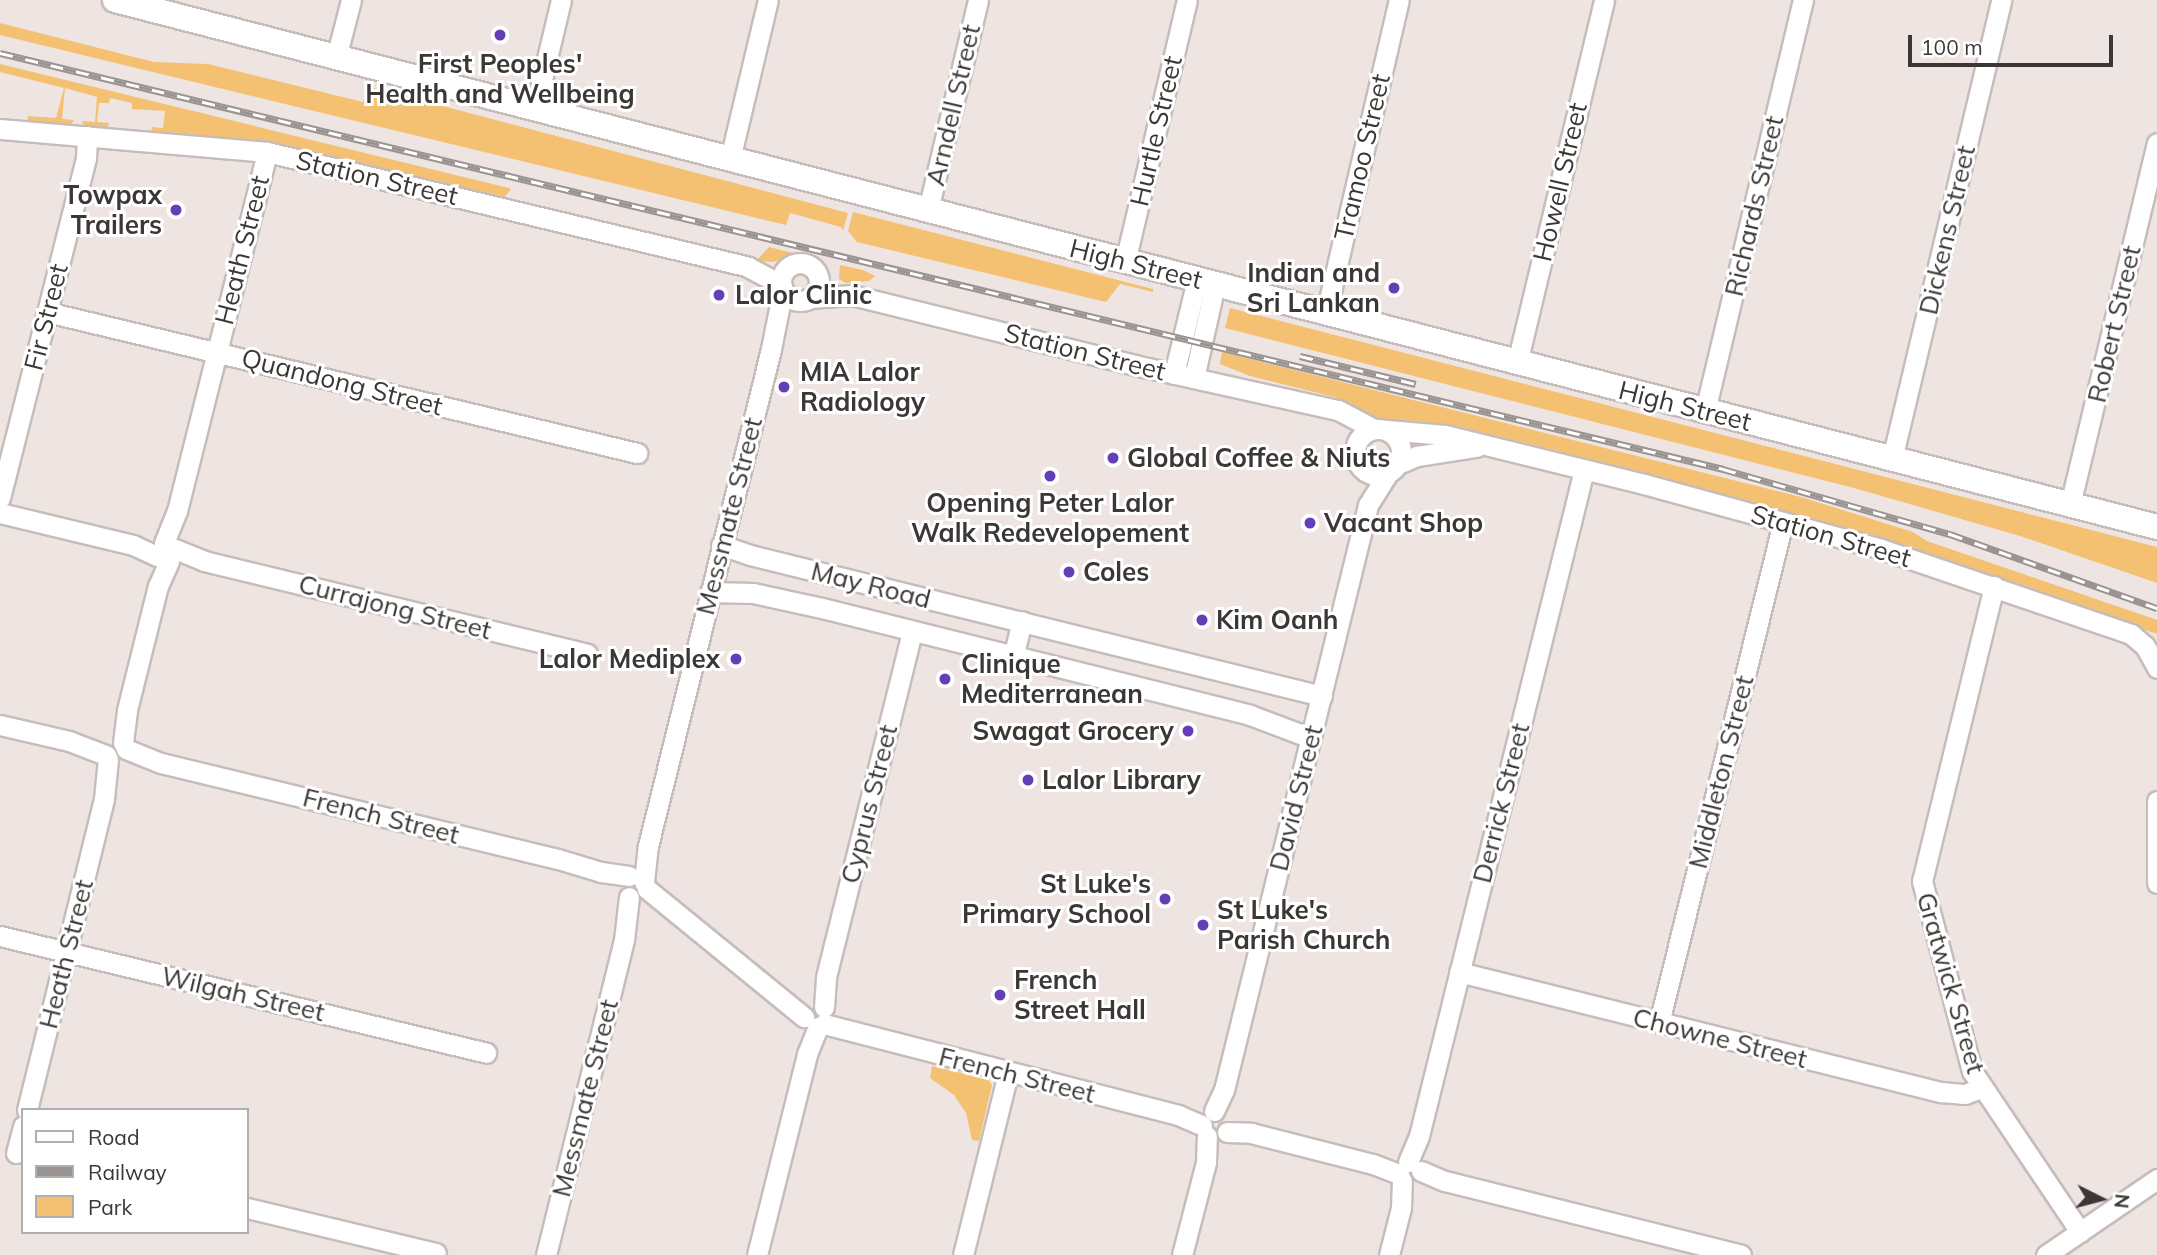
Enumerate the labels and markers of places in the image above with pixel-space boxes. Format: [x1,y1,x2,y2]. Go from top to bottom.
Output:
marker: First Peoples' Health and Wellbeing [490,25,510,45]
place label: First Peoples' Health and Wellbeing [365,48,635,110]
place label: Towpax Trailers [63,179,162,241]
marker: Towpax Trailers [168,202,184,218]
place label: Indian and Sri Lankan [1247,257,1380,318]
place label: Lalor Clinic [735,279,872,311]
marker: Indian and Sri Lankan [1386,280,1402,296]
marker: Lalor Clinic [709,285,729,305]
place label: MIA Lalor Radiology [800,356,925,418]
marker: MIA Lalor Radiology [774,377,794,397]
place label: Global Coffee & Niuts [1127,442,1390,474]
marker: Global Coffee & Niuts [1105,450,1121,466]
marker: Opening Peter Lalor Walk Redevelopement [1042,468,1058,484]
place label: Opening Peter Lalor Walk Redevelopement [911,487,1189,548]
place label: Vacant Shop [1324,507,1483,539]
marker: Vacant Shop [1302,515,1318,531]
place label: Coles [1083,556,1149,588]
marker: Coles [1061,564,1077,580]
place label: Kim Oanh [1216,604,1339,636]
marker: Kim Oanh [1194,612,1210,628]
place label: Lalor Mediplex [539,643,720,675]
place label: Clinique Mediterranean [961,648,1143,710]
marker: Lalor Mediplex [726,649,746,669]
marker: Clinique Mediterranean [935,669,955,689]
place label: Swagat Grocery [973,715,1174,747]
marker: Swagat Grocery [1180,723,1196,739]
place label: Lalor Library [1042,764,1201,796]
marker: Lalor Library [1020,772,1036,788]
place label: St Luke's Primary School [962,868,1151,930]
marker: St Luke's Primary School [1157,891,1173,907]
place label: St Luke's Parish Church [1217,894,1390,956]
marker: St Luke's Parish Church [1195,917,1211,933]
place label: French Street Hall [1014,964,1146,1026]
marker: French Street Hall [992,987,1008,1003]

